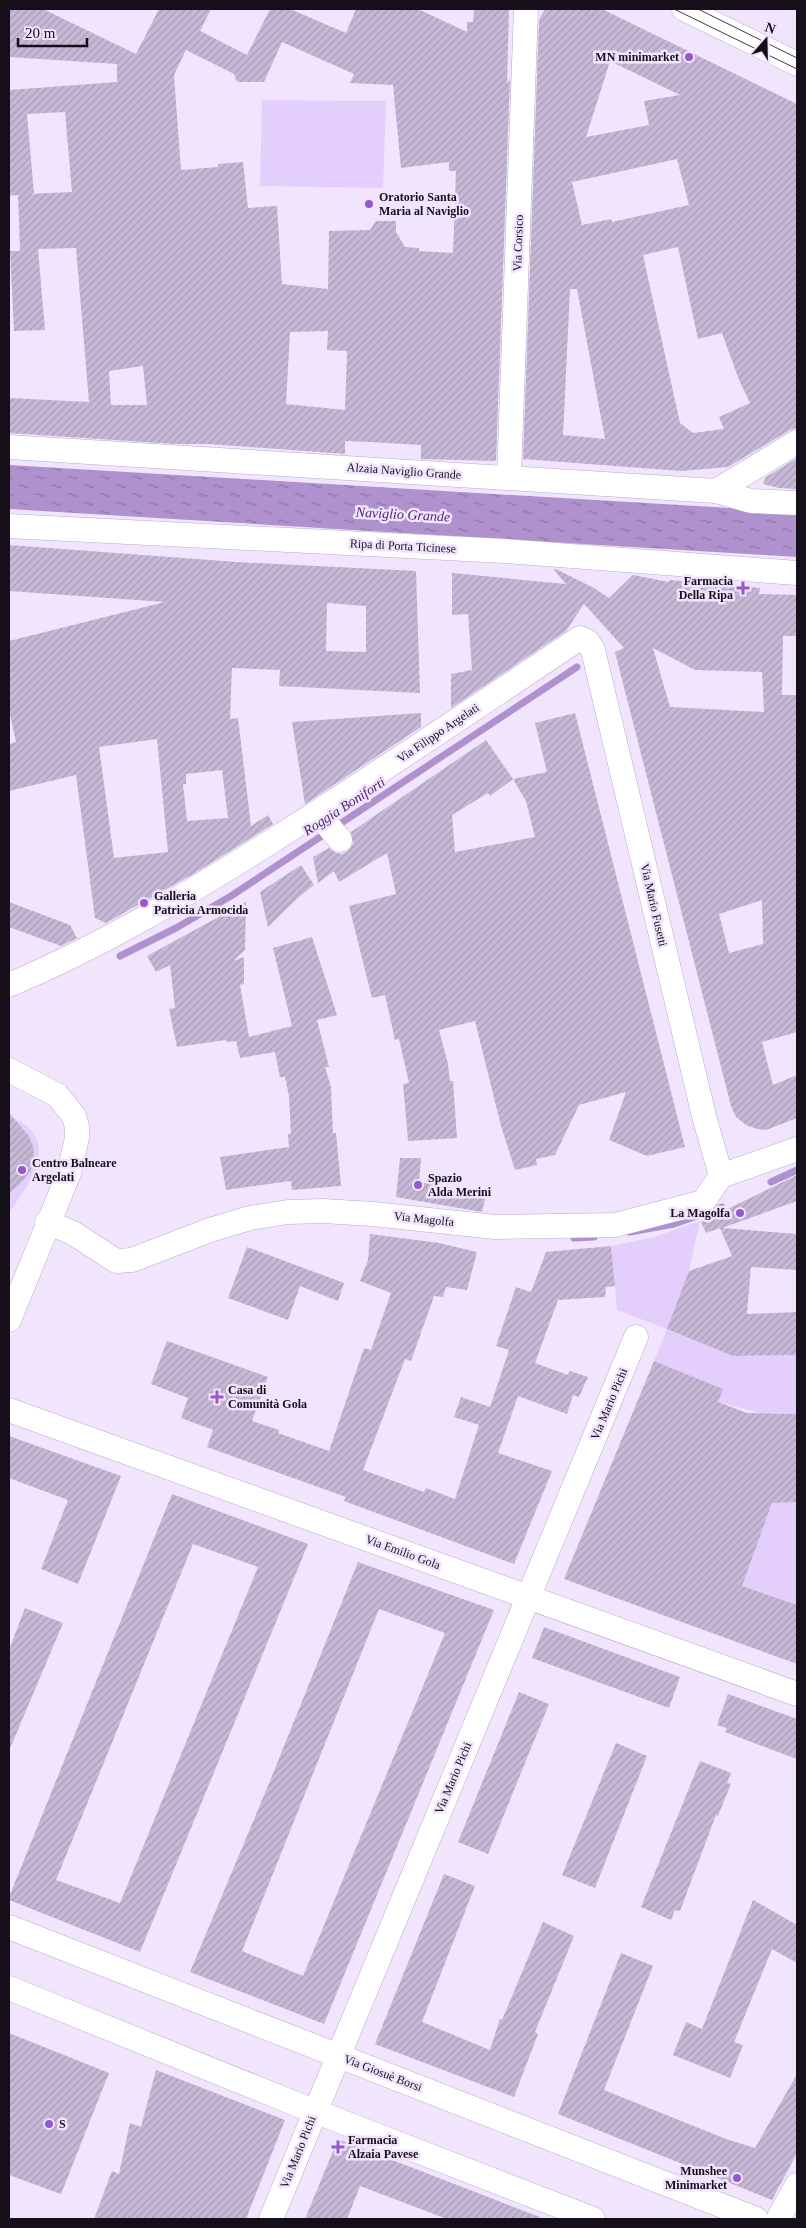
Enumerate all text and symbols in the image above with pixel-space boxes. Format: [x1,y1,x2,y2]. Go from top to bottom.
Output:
scale bar [18,15,86,47]
north arrow [741,15,791,65]
text: N [763,19,778,37]
text: 20 m [25,25,56,41]
place label: MN minimarket [595,50,679,64]
marker: MN minimarket [683,51,695,63]
place label: Oratorio Santa Maria al Naviglio [379,190,469,218]
marker: Oratorio Santa Maria al Naviglio [363,198,375,210]
street label: Via Corsico [510,214,526,272]
street label: Alzaia Naviglio Grande [346,460,462,482]
water label: Naviglio Grande [354,504,451,524]
street label: Ripa di Porta Ticinese [350,536,456,556]
place label: Farmacia Della Ripa [679,574,733,602]
marker: Farmacia Della Ripa [737,582,749,594]
street label: Via Filippo Argelati [394,700,482,766]
water label: Roggia Boniforti [300,774,388,839]
street label: Via Mario Fusetti [638,862,670,948]
place label: Galleria Patricia Armocida [154,889,248,917]
marker: Galleria Patricia Armocida [138,897,150,909]
place label: Centro Balneare Argelati [32,1156,117,1184]
marker: Centro Balneare Argelati [16,1164,28,1176]
place label: Spazio Alda Merini [428,1171,492,1199]
marker: Spazio Alda Merini [412,1179,424,1191]
place label: La Magolfa [670,1206,730,1220]
marker: La Magolfa [734,1207,746,1219]
street label: Via Magolfa [393,1209,455,1229]
street label: Via Mario Pichi [588,1365,631,1442]
place label: Casa di Comunità Gola [228,1383,307,1411]
marker: Casa di Comunità Gola [210,1390,224,1404]
street label: Via Emilio Gola [364,1532,443,1572]
street label: Via Mario Pichi [432,1739,475,1816]
street label: Via Giosuè Borsi [342,2052,425,2095]
street label: Via Mario Pichi [277,2113,319,2190]
place label: S [59,2117,66,2131]
marker: S [43,2118,55,2130]
place label: Farmacia Alzaia Pavese [348,2133,419,2161]
marker: Farmacia Alzaia Pavese [332,2141,344,2153]
place label: Munshee Minimarket [665,2164,728,2192]
marker: Munshee Minimarket [731,2172,743,2184]

